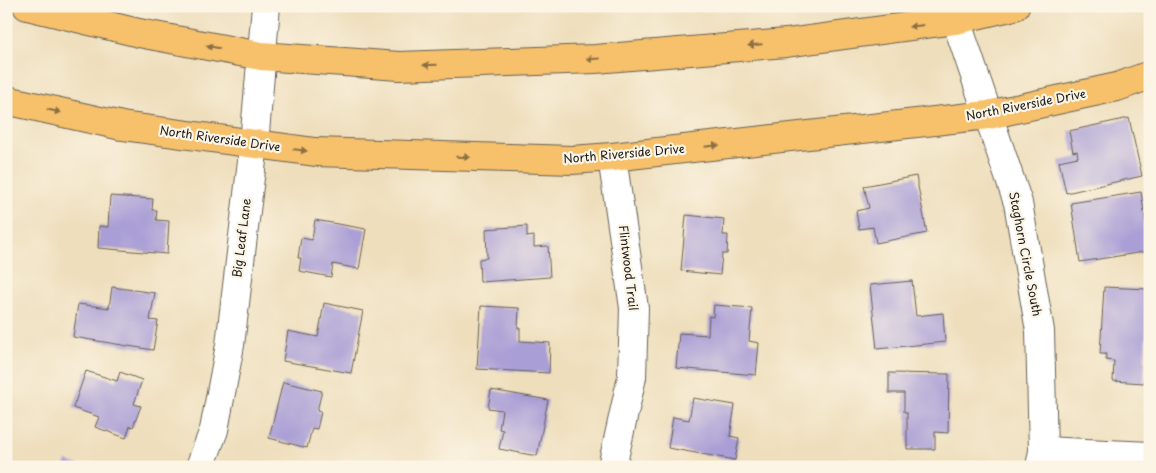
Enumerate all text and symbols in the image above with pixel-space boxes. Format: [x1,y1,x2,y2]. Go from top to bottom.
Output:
one-way arrow [908,22,924,30]
one-way arrow [205,42,221,50]
one-way arrow [746,42,762,50]
one-way arrow [584,56,600,64]
one-way arrow [422,61,438,69]
street label: North Riverside Drive [964,84,1087,124]
one-way arrow [46,107,61,115]
street label: North Riverside Drive [159,121,282,155]
street label: North Riverside Drive [563,139,685,167]
one-way arrow [704,142,720,150]
one-way arrow [293,146,309,154]
one-way arrow [455,153,471,161]
street label: Staghorn Circle South [1005,190,1047,318]
street label: Big Leaf Lane [227,197,255,279]
street label: Flintwood Trail [615,224,643,312]

